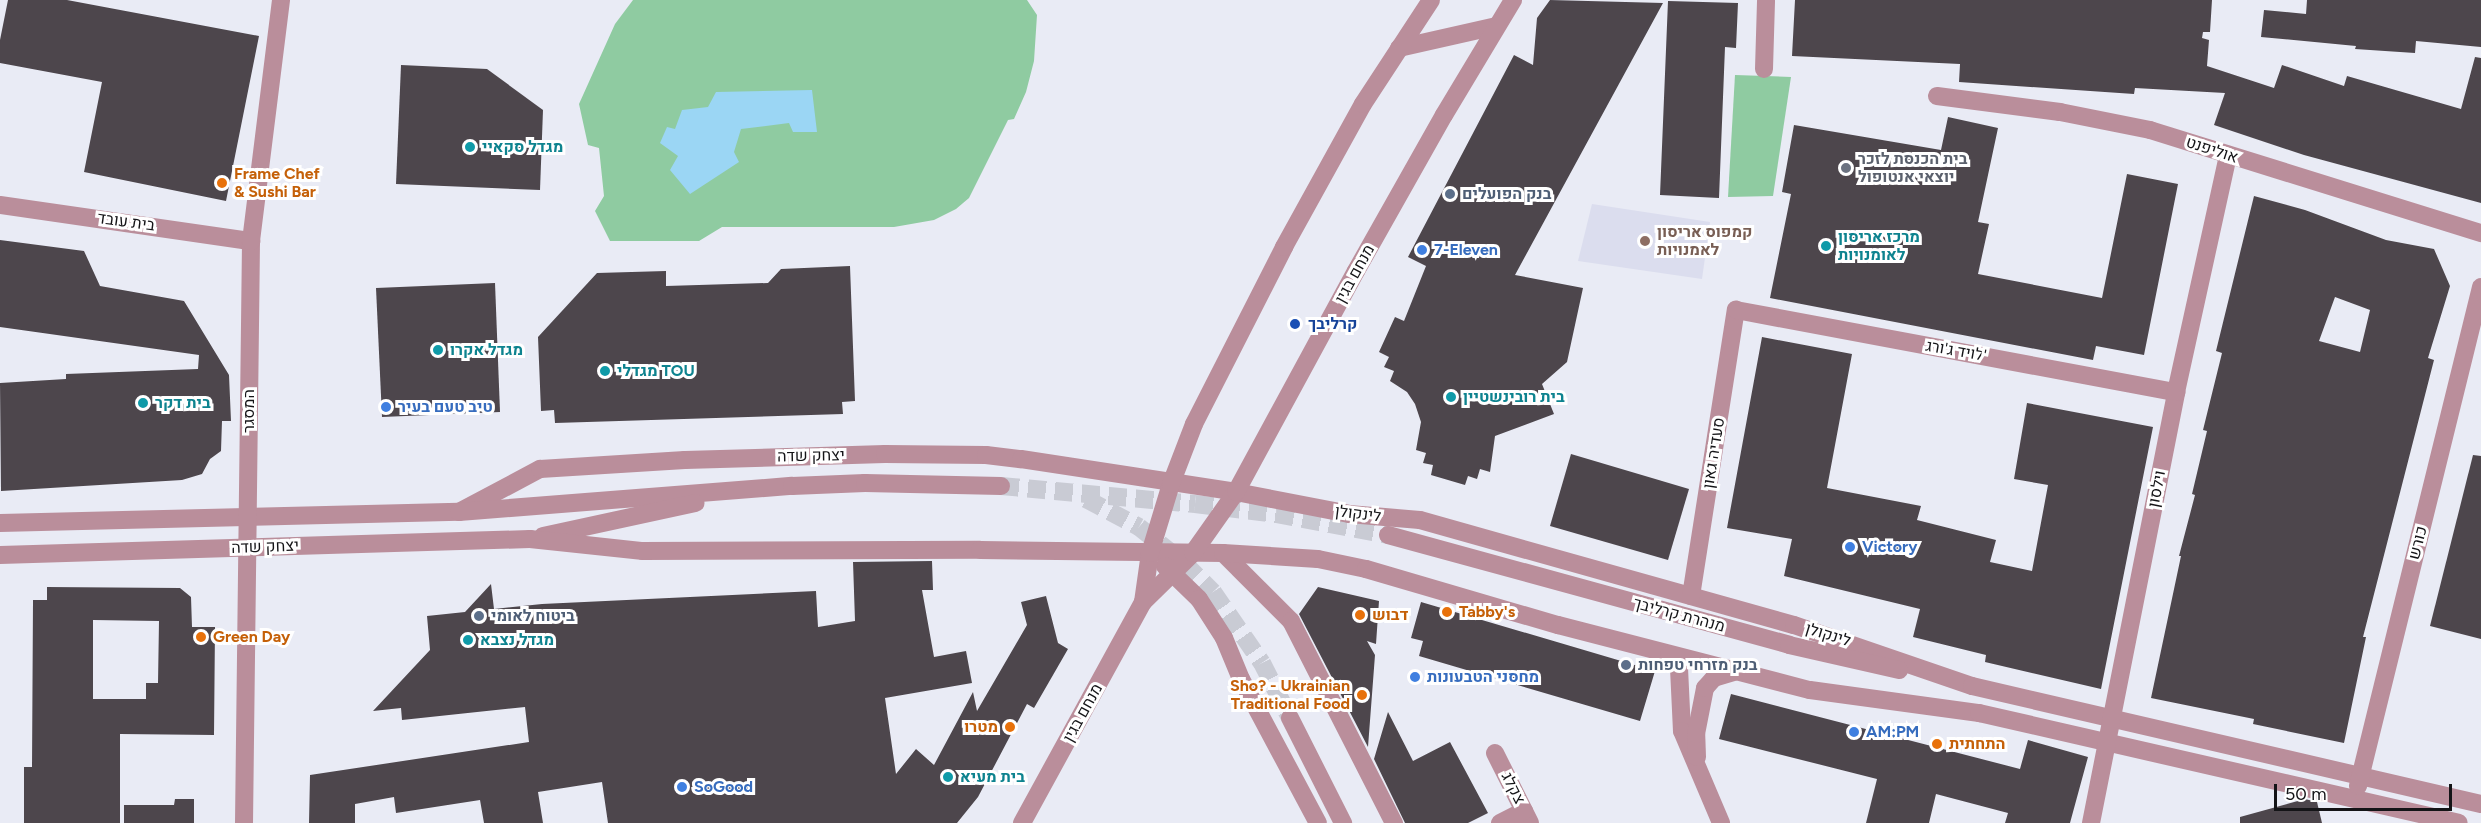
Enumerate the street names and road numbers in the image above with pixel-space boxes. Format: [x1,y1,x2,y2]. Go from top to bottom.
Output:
street label: אוליפנט [2183,133,2241,167]
street label: בית עובד [96,208,156,236]
street label: מנחם בגין [1331,241,1379,307]
street label: לויד ג'ורג' [1924,336,1988,366]
street label: המסגר [239,389,259,433]
street label: סעדיה גאון [1699,416,1729,490]
street label: יצחק שדה [777,446,845,466]
street label: וילסון [2144,469,2170,509]
street label: לינקולן [1334,502,1382,526]
street label: כורש [2405,524,2431,562]
street label: יצחק שדה [231,536,299,558]
street label: מנהרת קרליבך [1631,594,1727,636]
street label: לינקולן [1803,619,1853,651]
street label: מנחם בגין [1059,680,1107,746]
street label: צקלג [1497,769,1529,807]

